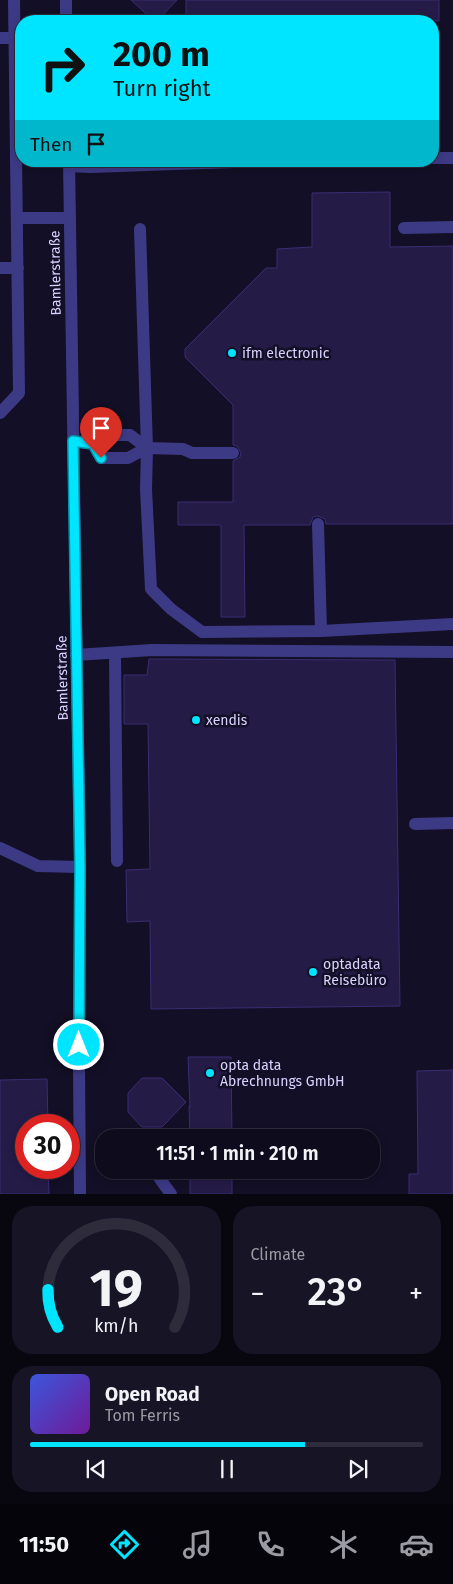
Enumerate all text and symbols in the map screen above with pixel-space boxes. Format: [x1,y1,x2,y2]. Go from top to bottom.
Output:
text: 200 m [113,33,210,75]
icon: right [30,35,95,100]
text: Turn right [113,75,210,102]
icon: arrive [82,130,110,158]
text: Then [30,133,72,156]
street label: Bamlerstraße [46,230,65,316]
place label: ifm electronic [242,345,330,362]
marker: ifm electronic [226,347,238,359]
pin [80,407,122,458]
icon: arrive [87,414,115,442]
street label: Bamlerstraße [53,635,72,721]
place label: xendis [206,712,248,729]
marker: xendis [190,714,202,726]
place label: optadata Reisebüro [323,956,387,989]
marker: optadata Reisebüro [307,966,319,978]
position arrow [52,1018,104,1070]
place label: opta data Abrechnungs GmbH [220,1057,345,1090]
marker: opta data Abrechnungs GmbH [204,1067,216,1079]
speed limit sign: 30 [15,1114,80,1179]
text: 11:51 · 1 min · 210 m [156,1142,319,1165]
text: Climate [251,1245,305,1264]
text: 19 [90,1257,143,1320]
text: 23° [307,1269,366,1315]
text: − [251,1277,265,1310]
text: + [409,1277,423,1310]
text: km/h [94,1315,138,1337]
text: Open Road [105,1383,200,1406]
text: Tom Ferris [105,1406,180,1425]
icon: previous [82,1455,110,1483]
icon: pause [213,1455,241,1483]
icon: next [344,1455,372,1483]
icon: directions [107,1527,142,1562]
icon: music [180,1527,215,1562]
icon: phone [253,1527,288,1562]
icon: climate [326,1527,361,1562]
icon: car [399,1527,434,1562]
text: 11:50 [19,1531,69,1558]

